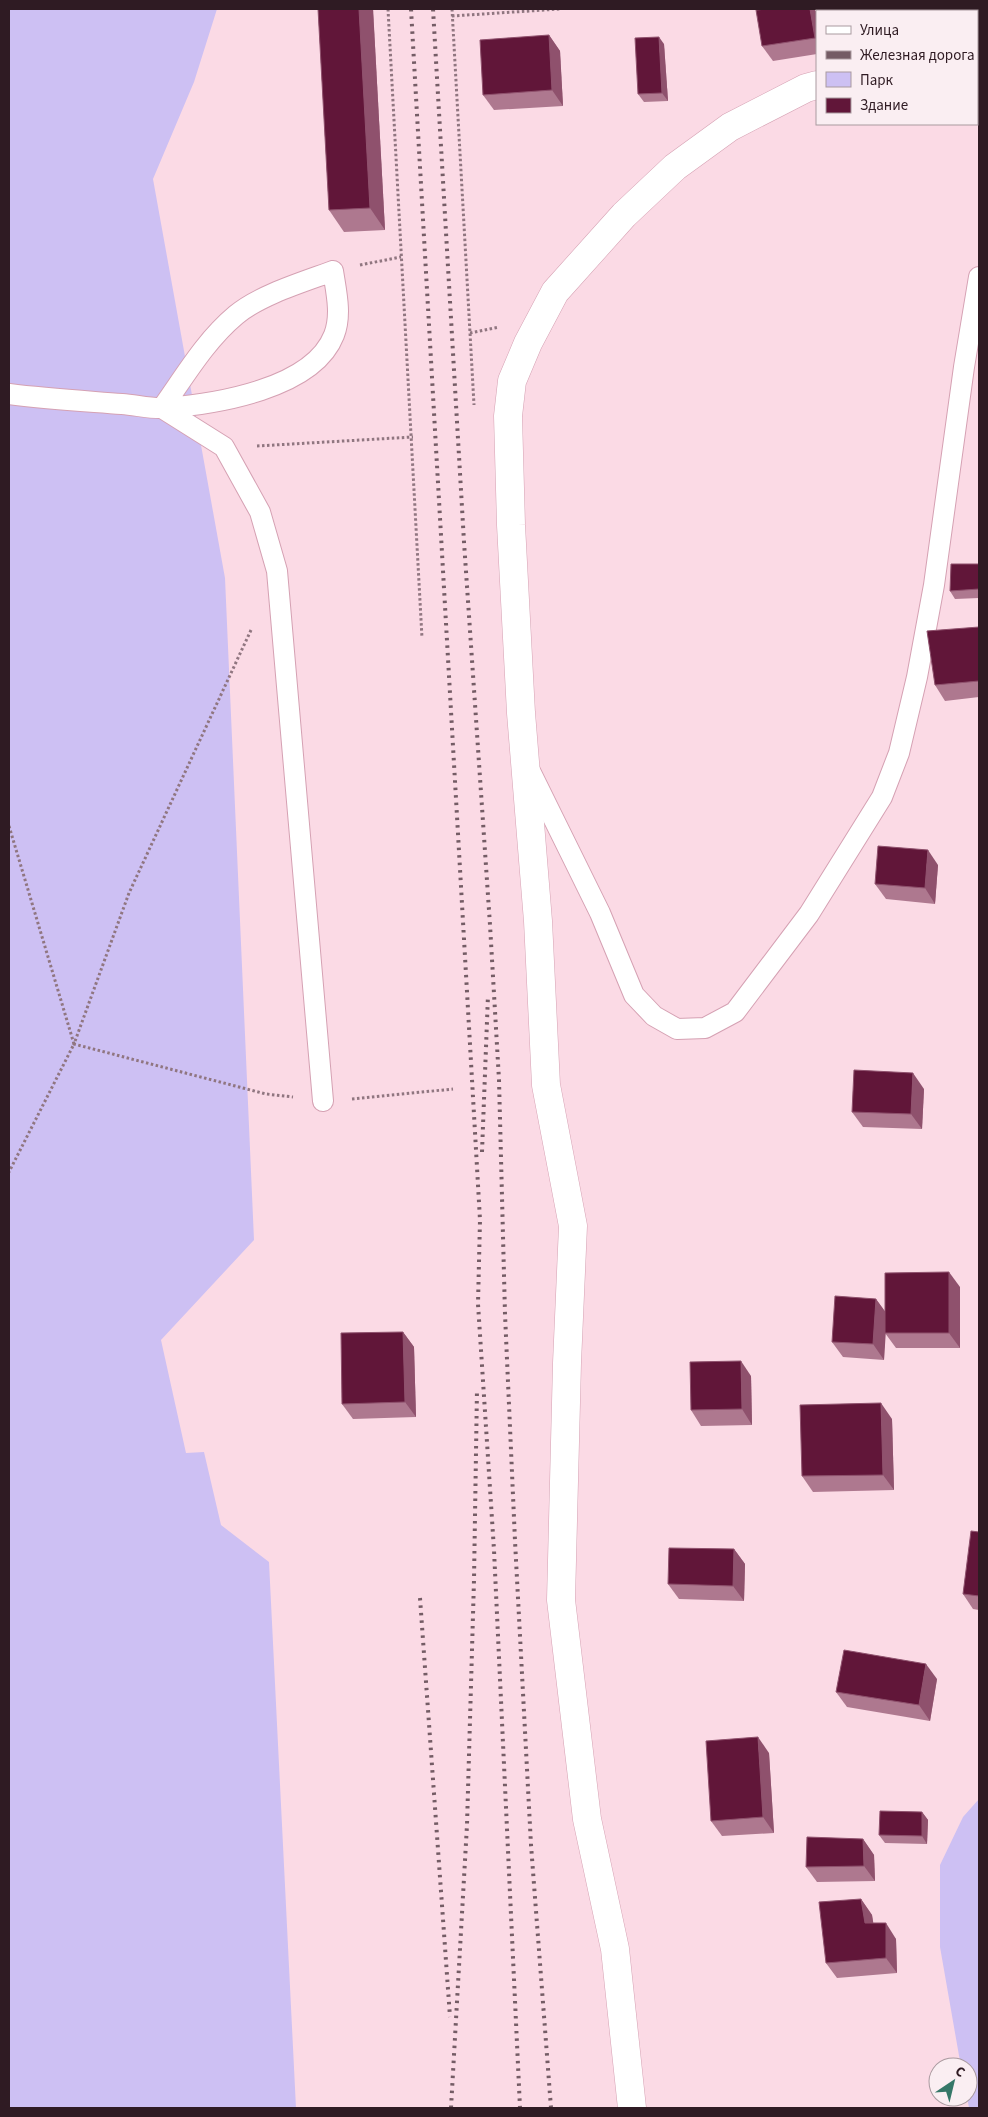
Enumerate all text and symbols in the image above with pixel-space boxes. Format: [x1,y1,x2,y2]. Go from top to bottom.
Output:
legend [816,10,978,125]
text: Улица [860,20,899,41]
text: Железная дорога [860,45,975,66]
text: Парк [860,70,894,91]
text: Здание [860,95,908,116]
north arrow [928,2057,978,2107]
text: С [951,2062,969,2083]

